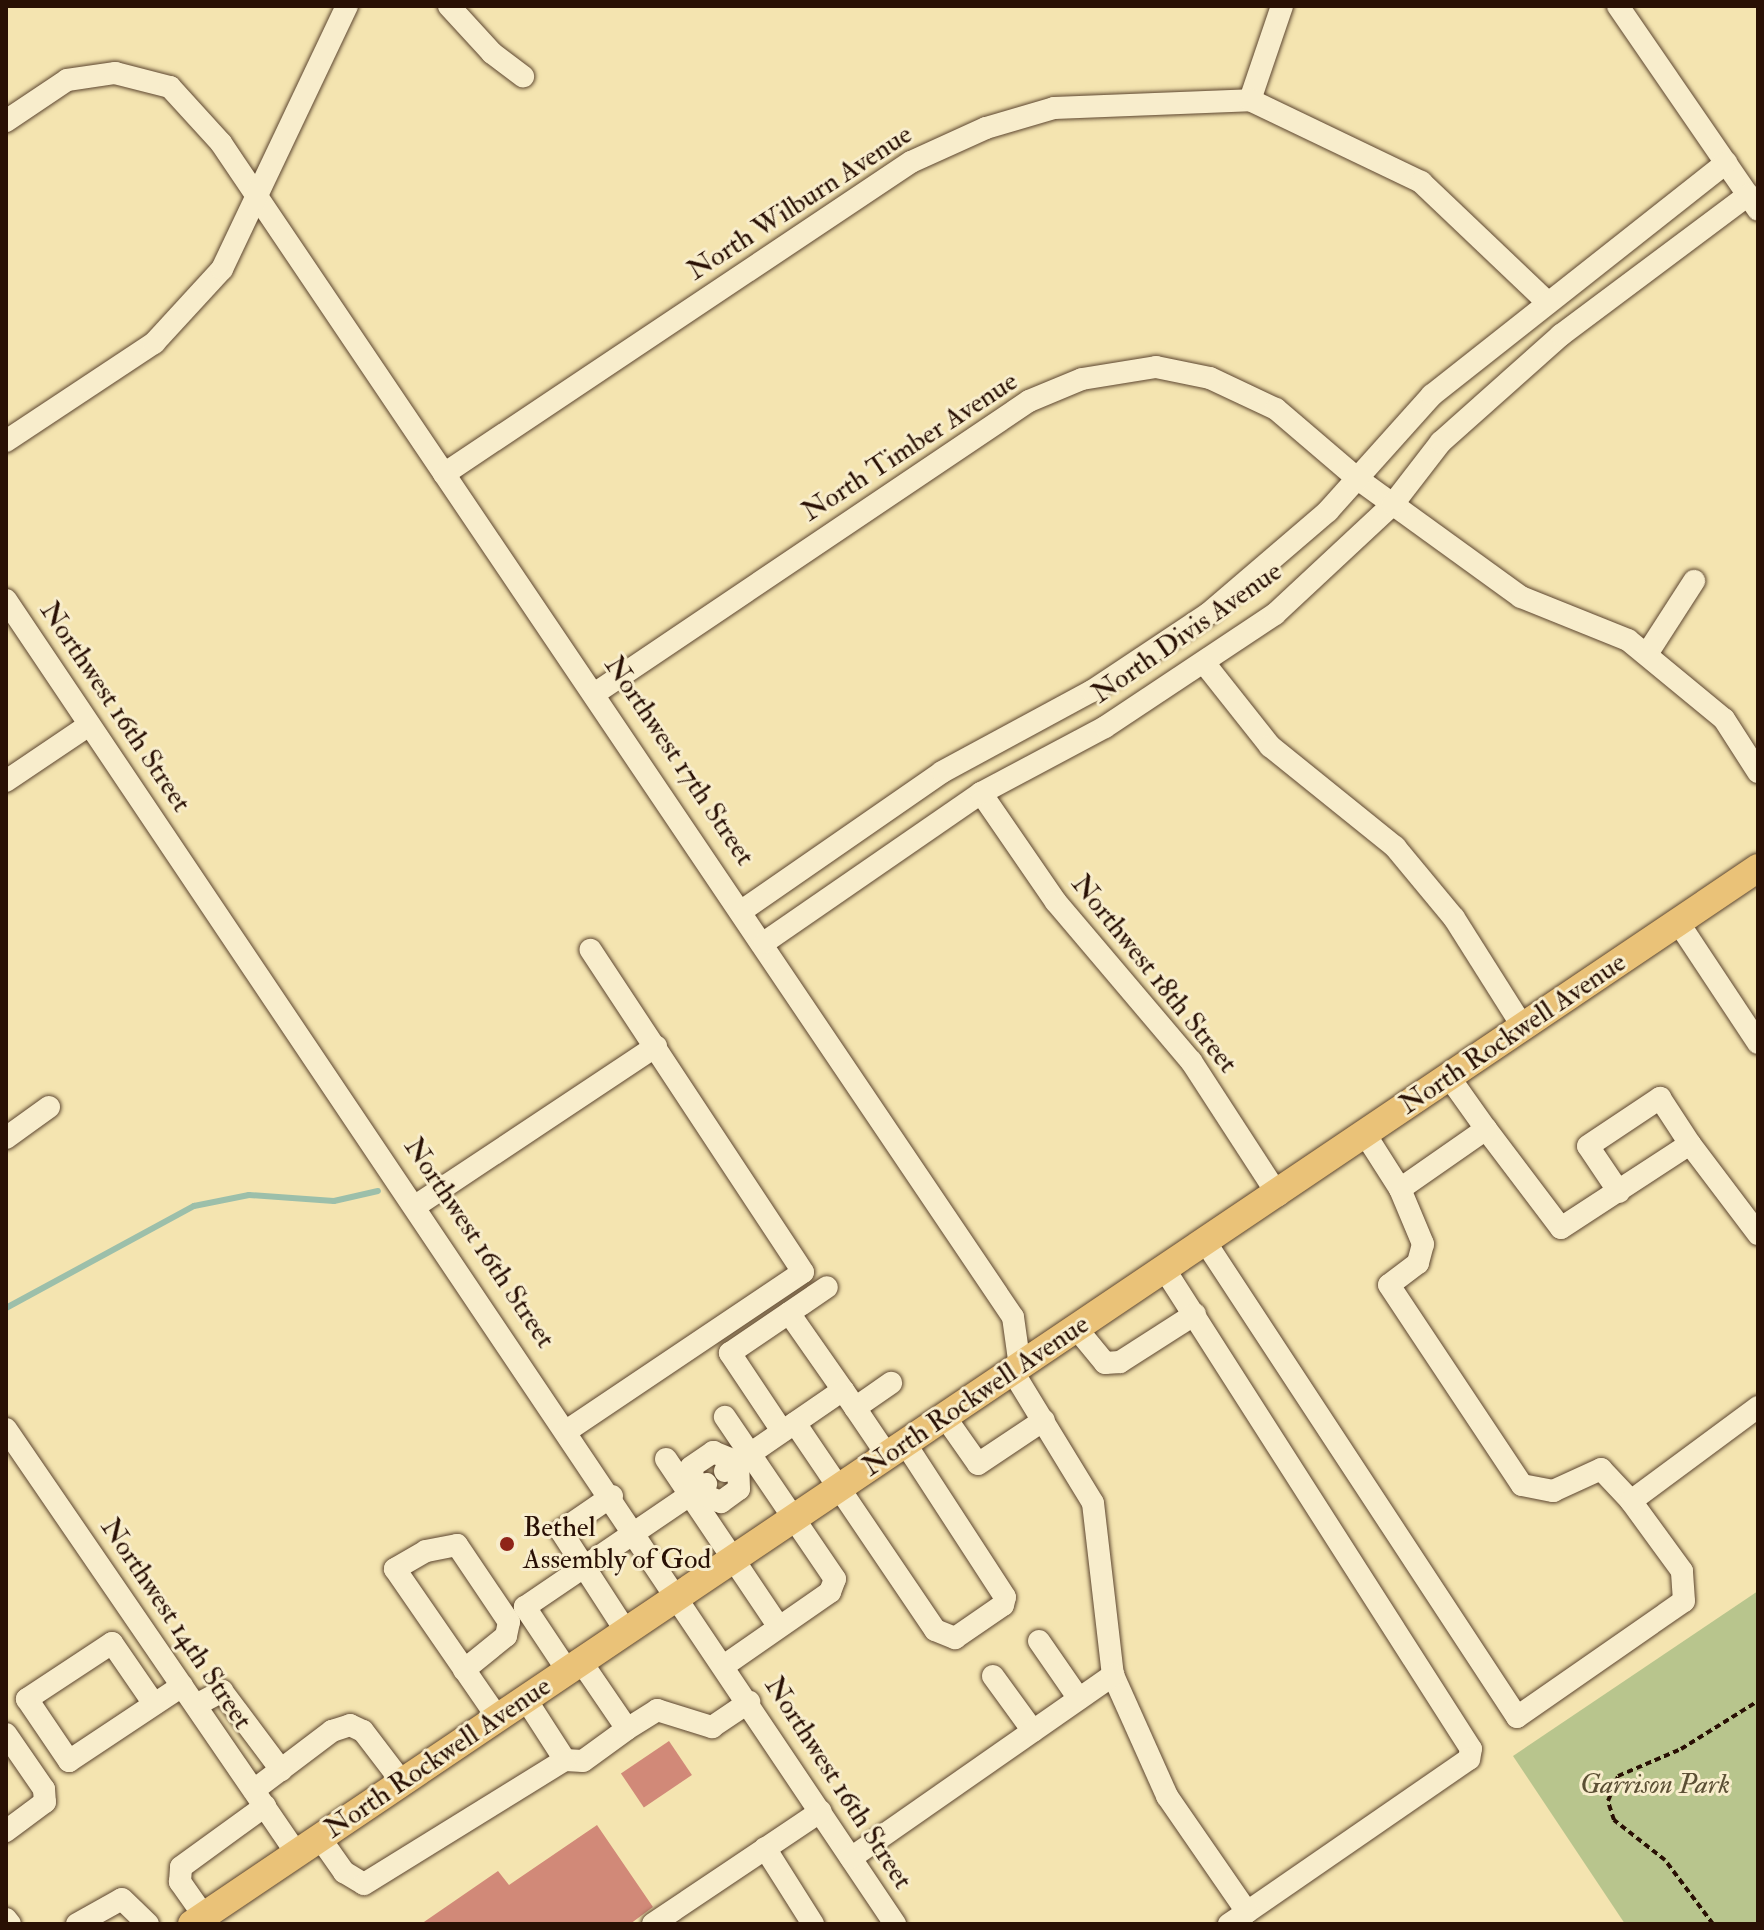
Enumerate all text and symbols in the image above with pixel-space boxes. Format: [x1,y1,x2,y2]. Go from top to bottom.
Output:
street label: North Wilburn Avenue [681,118,919,288]
street label: North Timber Avenue [796,365,1024,529]
street label: North Divis Avenue [1086,555,1288,711]
street label: Northwest 16th Street [32,596,198,818]
street label: Northwest 17th Street [597,650,761,872]
street label: Northwest 18th Street [1064,868,1244,1080]
street label: North Rockwell Avenue [1393,946,1633,1122]
street label: Northwest 16th Street [396,1132,562,1354]
street label: North Rockwell Avenue [856,1308,1096,1484]
place label: Bethel Assembly of God [523,1511,711,1577]
street label: Northwest 14th Street [93,1512,259,1736]
marker: Bethel Assembly of God [498,1535,516,1553]
street label: North Rockwell Avenue [318,1670,558,1846]
street label: Northwest 16th Street [757,1671,919,1895]
park label: Garrison Park [1580,1768,1730,1802]

